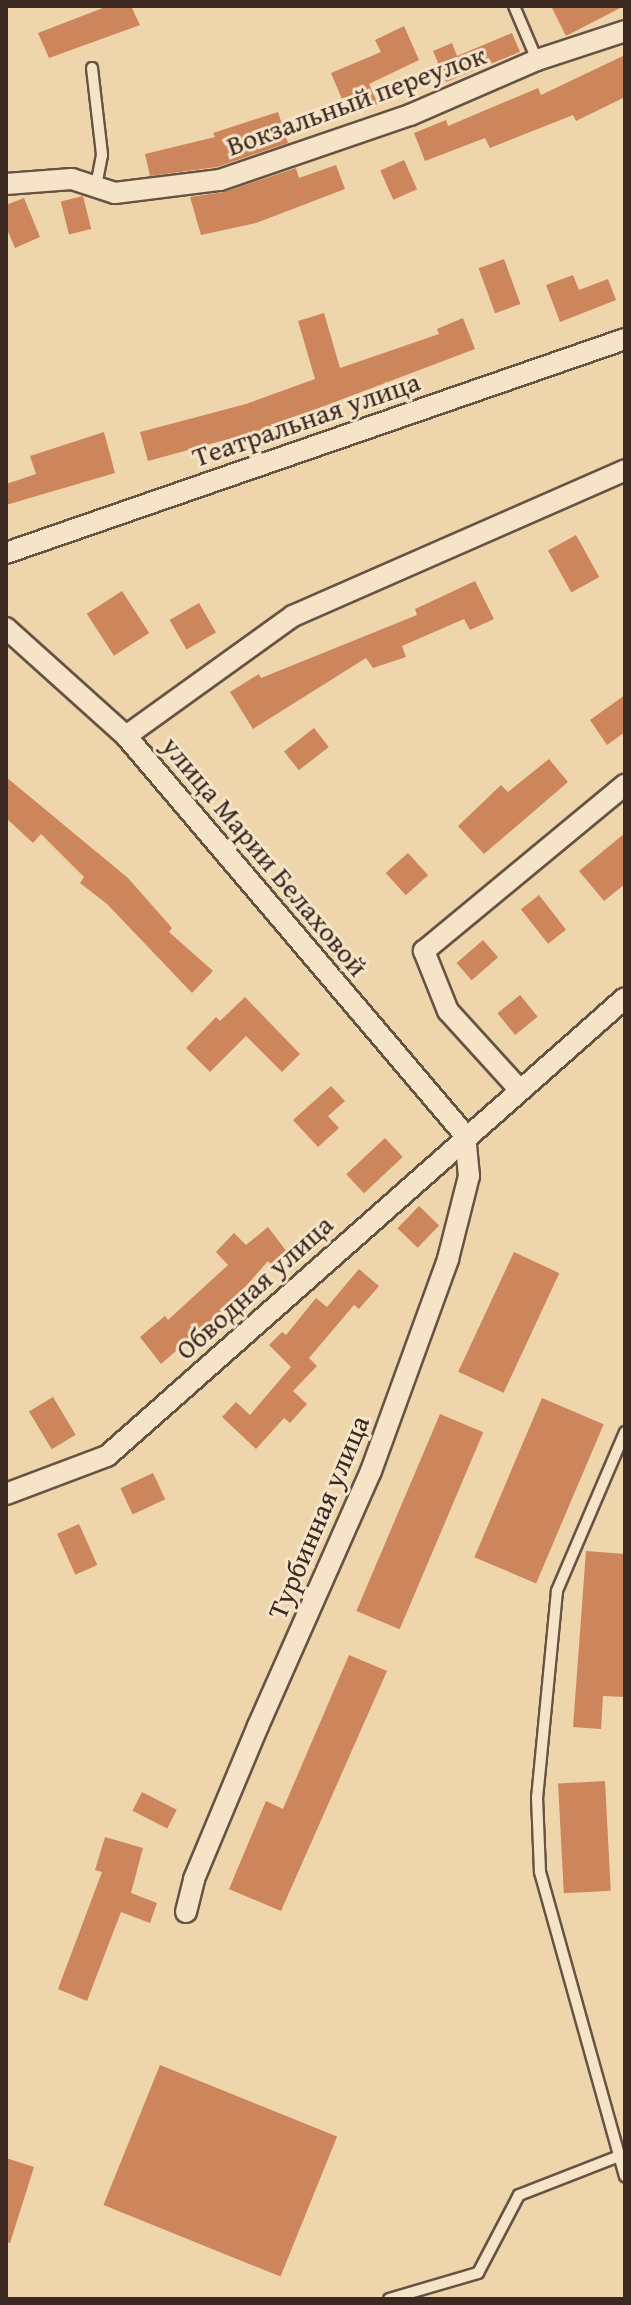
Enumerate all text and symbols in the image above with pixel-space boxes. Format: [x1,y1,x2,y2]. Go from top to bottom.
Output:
street label: Вокзальный переулок [222,37,490,163]
street label: Театральная улица [188,364,424,474]
street label: улица Марии Белаховой [155,729,375,983]
street label: Обводная улица [168,1208,340,1366]
street label: Турбинная улица [260,1410,376,1624]

